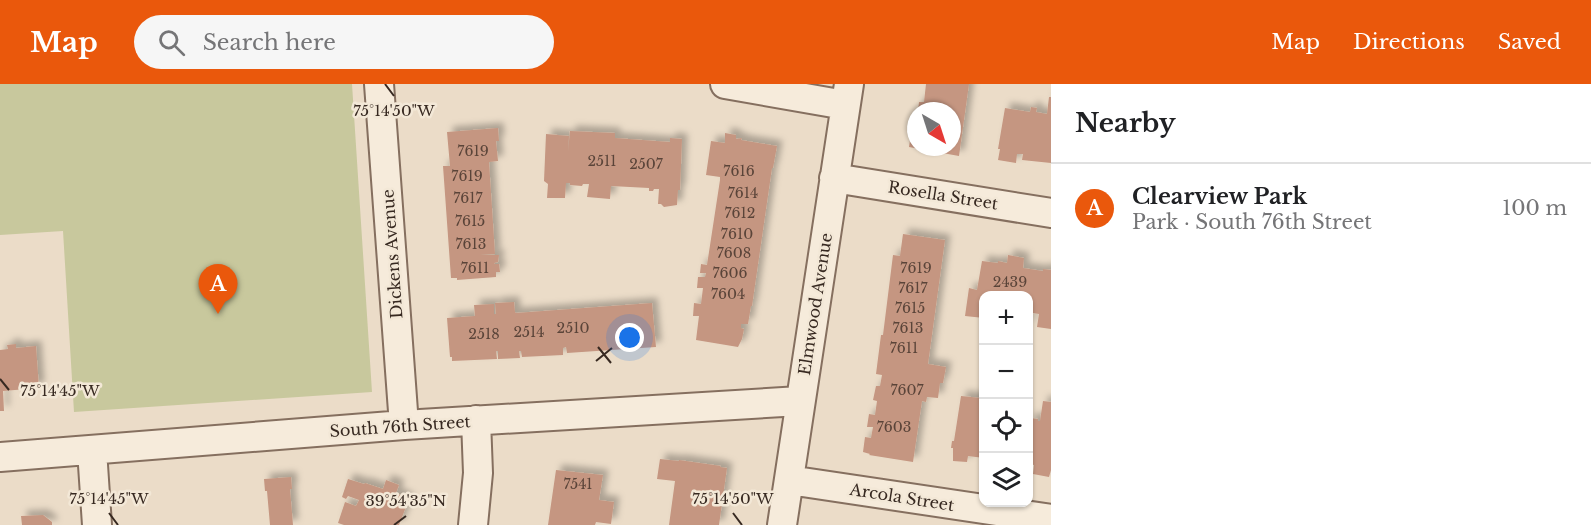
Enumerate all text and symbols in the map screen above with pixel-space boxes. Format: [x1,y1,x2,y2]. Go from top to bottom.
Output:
search box [134,15,554,69]
text: Map [30,25,98,60]
icon: search [155,26,188,59]
text: Search here [203,29,336,56]
text: Map [1271,29,1320,55]
text: Directions [1353,29,1465,55]
text: Saved [1498,29,1561,55]
text: 75°14'50"W [353,101,435,120]
north arrow [907,102,961,156]
text: Nearby [1075,107,1176,139]
house number: 7619 [457,142,489,160]
house number: 2511 [587,152,617,170]
house number: 2507 [629,155,664,173]
house number: 7616 [723,162,755,180]
house number: 7619 [451,167,483,185]
street label: Rosella Street [887,176,999,214]
text: Clearview Park [1132,183,1307,210]
house number: 7614 [728,184,758,202]
street label: Dickens Avenue [377,189,407,319]
house number: 7617 [453,189,484,207]
text: A [1086,196,1103,220]
text: 100 m [1502,196,1567,220]
house number: 7612 [725,204,755,222]
text: Park · South 76th Street [1132,210,1372,234]
house number: 7615 [455,212,485,230]
house number: 7610 [721,225,753,243]
street label: Elmwood Avenue [794,231,836,377]
house number: 7613 [456,235,486,253]
house number: 7608 [717,244,751,262]
house number: 7611 [461,259,489,277]
house number: 7619 [900,259,932,277]
pin: A [198,264,238,314]
house number: 7606 [712,264,748,282]
house number: 2439 [993,273,1027,291]
house number: 7617 [898,279,929,297]
house number: 7604 [711,285,745,303]
map controls [979,291,1033,507]
button: + [979,291,1033,345]
house number: 7615 [895,299,925,317]
house number: 2510 [557,319,589,337]
house number: 7613 [893,319,923,337]
house number: 2514 [513,323,545,341]
your location [615,323,644,352]
house number: 2518 [468,325,500,343]
house number: 7611 [890,339,918,357]
button: − [979,345,1033,399]
text: 75°14'45"W [20,381,100,400]
house number: 7607 [890,381,924,399]
button: locate [979,399,1033,453]
street label: South 76th Street [329,411,471,441]
house number: 7603 [877,418,911,436]
button: layers [979,453,1033,507]
house number: 7541 [563,475,593,493]
street label: Arcola Street [847,479,956,515]
text: 75°14'45"W [69,489,149,508]
text: 75°14'50"W [692,489,774,508]
text: 39°54'35"N [366,491,446,510]

